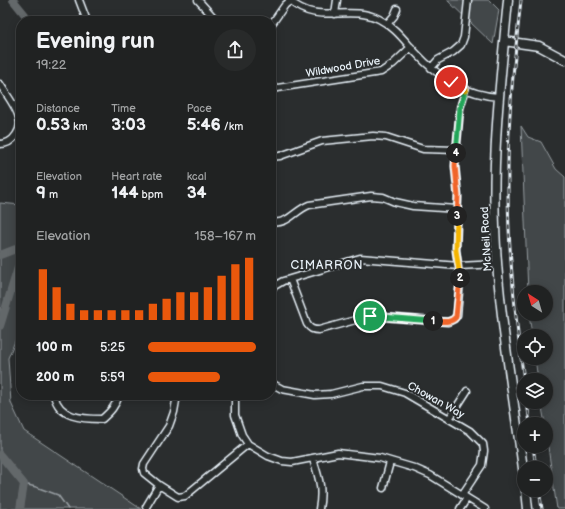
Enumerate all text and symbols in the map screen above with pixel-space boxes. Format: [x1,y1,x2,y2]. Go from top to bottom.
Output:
text: Evening run [36,28,155,55]
button: share [214,29,256,71]
street label: Wildwood Drive [305,54,382,80]
text: 19:22 [36,57,67,73]
pin [434,65,468,99]
icon: check [440,71,462,93]
text: Distance [36,102,80,115]
text: Time [111,102,136,115]
text: Pace [187,102,212,115]
text: 0.53 [36,115,70,135]
text: 3:03 [111,115,146,135]
text: 5:46 [187,115,221,135]
text: km [70,120,88,133]
text: /km [221,120,243,133]
pin: 4 [446,143,466,163]
text: 4 [453,146,459,159]
text: Elevation [36,170,82,183]
text: Heart rate [111,170,162,183]
text: kcal [187,170,206,183]
text: 9 [36,183,46,203]
text: 144 [111,183,139,203]
text: 34 [187,183,207,203]
text: m [46,188,58,201]
text: bpm [139,188,163,201]
pin: 3 [447,206,467,226]
street label: McNeil Road [478,206,494,272]
text: 3 [454,209,460,222]
text: Elevation [36,228,90,244]
text: 158–167 m [195,228,256,244]
district label: CIMARRON [290,258,364,273]
pin: 2 [450,268,470,288]
text: 2 [457,271,463,284]
north arrow [517,285,553,321]
map controls [517,285,553,497]
pin [353,299,387,333]
icon: arrive [359,305,381,327]
pin: 1 [423,311,443,331]
text: 1 [431,314,435,327]
button: locate [517,329,553,365]
text: 100 m [36,339,72,355]
text: 5:25 [100,339,125,355]
text: 200 m [36,369,74,385]
text: 5:59 [100,369,125,385]
button: layers [517,373,553,409]
street label: Chowan Way [405,379,467,421]
button: + [517,417,553,453]
button: − [517,461,553,497]

